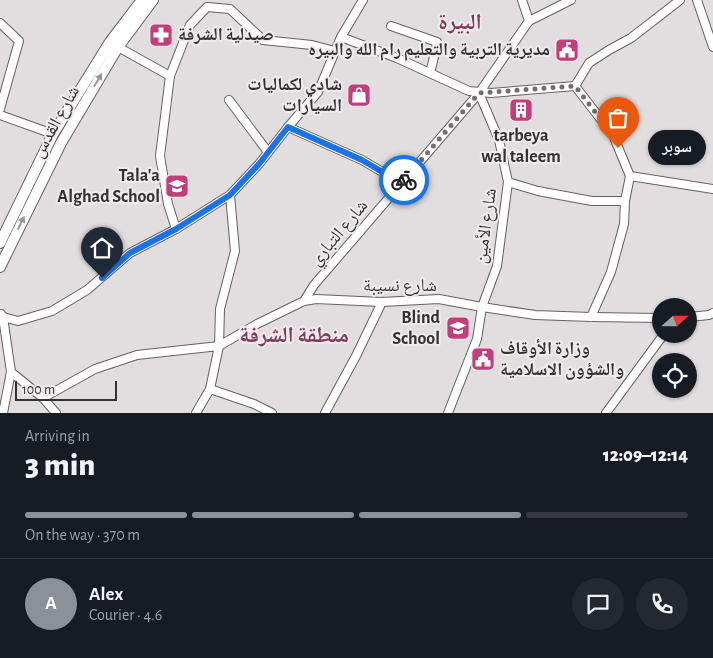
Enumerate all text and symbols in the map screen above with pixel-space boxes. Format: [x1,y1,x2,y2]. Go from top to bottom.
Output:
district label: البيرة [438,11,482,35]
pharmacy icon: صيدلية الشرفة [148,22,174,48]
place label: صيدلية الشرفة [178,26,274,44]
public building icon: مديرية التربية والتعليم رام الله والبيره [554,37,580,63]
place label: مديرية التربية والتعليم رام الله والبيره [308,41,550,61]
one-way arrow [94,74,103,87]
place label: شادي لكماليات السيارات [247,76,342,115]
shop icon: شادي لكماليات السيارات [346,82,372,108]
street label: شارع القدس [29,83,84,161]
building icon: tarbeya wal taleem [508,97,534,123]
pin [597,97,639,148]
icon: bag [604,104,632,132]
place label: tarbeya wal taleem [481,127,561,166]
callout: سوبر [648,130,706,166]
text: سوبر [662,139,692,155]
courier [379,155,429,205]
icon: bike [390,166,418,194]
place label: Tala'a Alghad School [57,167,160,206]
school or university icon: Tala'a Alghad School [164,173,190,199]
street label: شارع الأمين [471,187,501,265]
street label: شارع التباري [307,197,375,272]
one-way arrow [17,216,26,231]
pin [81,227,123,278]
icon: home [88,234,116,262]
street label: شارع نسيبة [363,277,437,296]
north arrow [652,298,698,342]
map controls [652,298,697,398]
place label: Blind School [392,309,441,348]
school or university icon: Blind School [445,315,471,341]
district label: منطقة الشرفة [239,324,349,347]
place label: وزارة الأوقاف والشؤون الاسلامية [500,339,624,380]
public building icon: وزارة الأوقاف والشؤون الاسلامية [470,346,496,372]
button: locate [652,353,697,398]
scale bar [15,378,118,401]
text: 100 m [22,383,55,397]
text: Arriving in [25,428,90,444]
text: 12:09–12:14 [603,446,688,465]
text: 3 min [25,449,95,481]
text: On the way · 370 m [25,527,140,543]
button: chat [572,578,624,630]
button: phone [636,578,688,630]
text: Alex [89,585,123,604]
text: A [45,594,57,613]
text: Courier · 4.6 [89,607,162,623]

